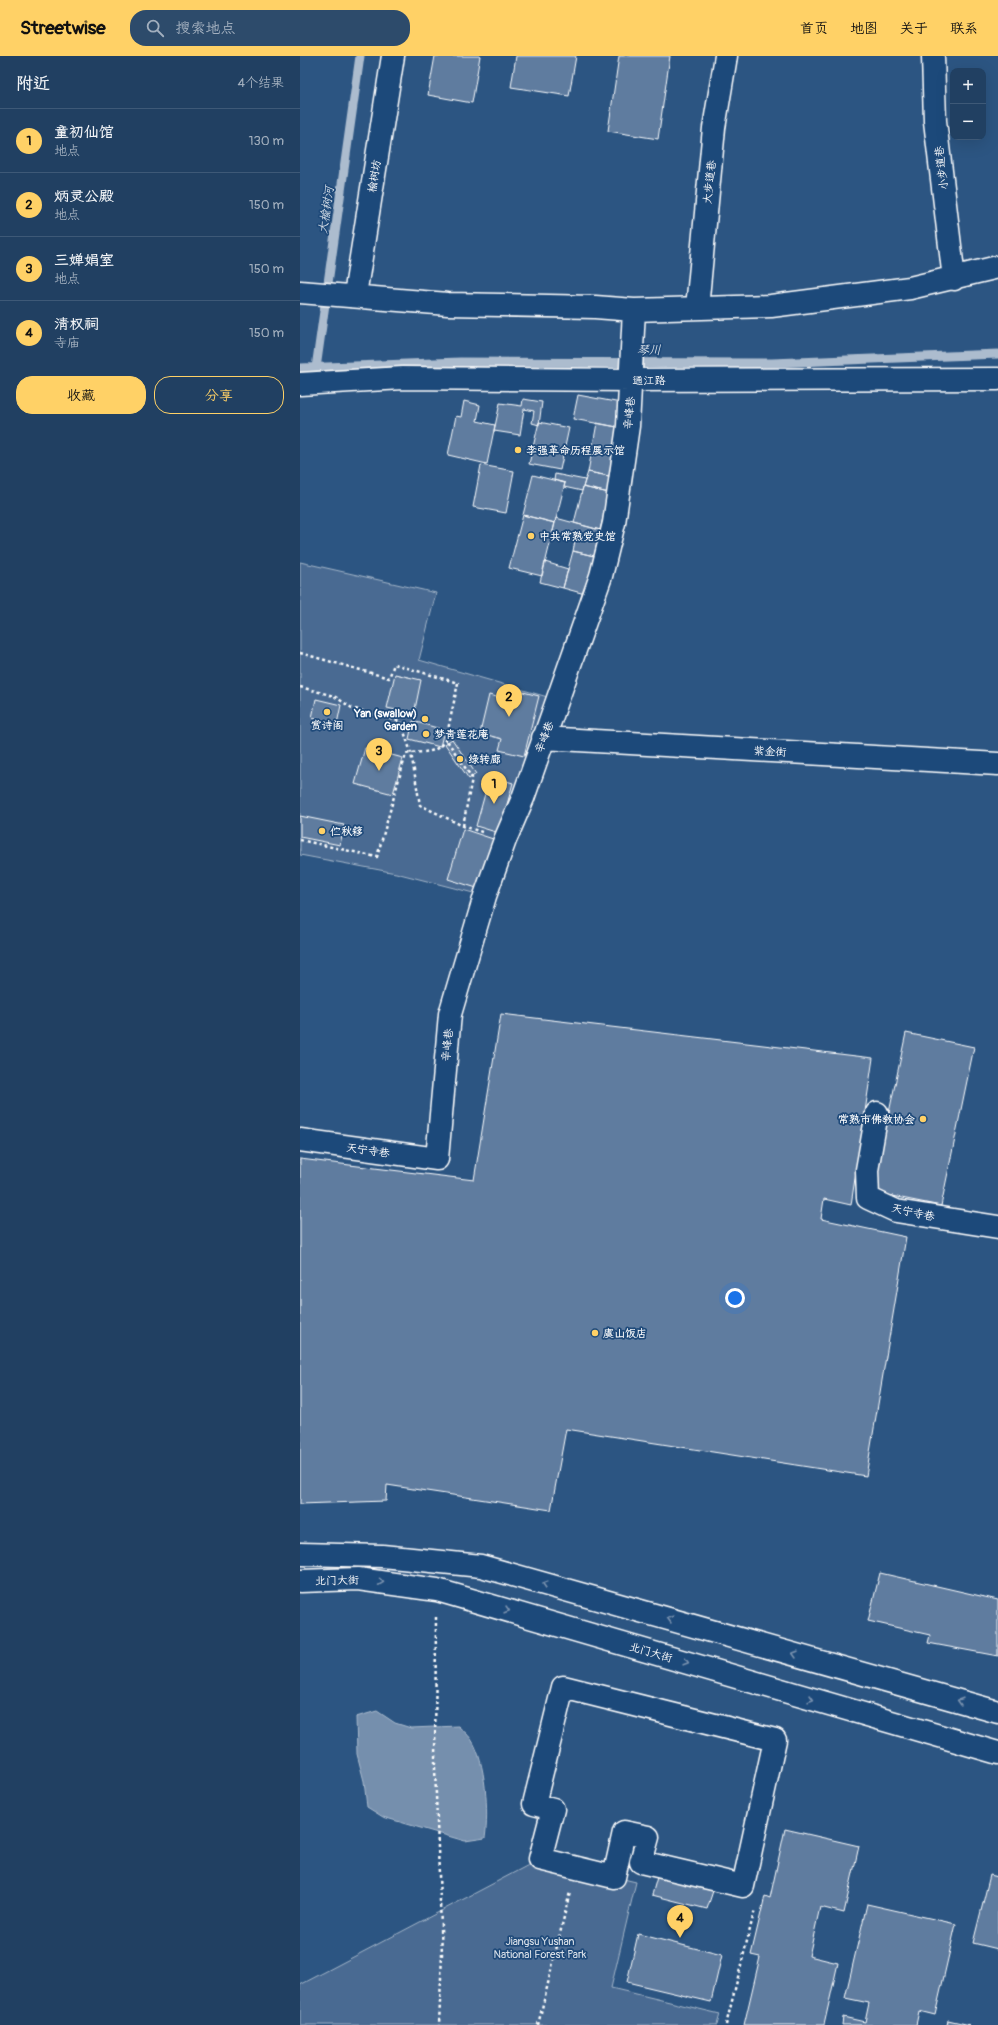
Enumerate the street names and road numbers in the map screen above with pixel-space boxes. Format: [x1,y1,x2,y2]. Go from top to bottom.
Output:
street label: 小步道巷 [932,145,951,191]
street label: 榆树坊 [365,159,383,193]
street label: 大步道巷 [701,159,718,205]
street label: 通江路 [633,374,666,387]
street label: 辛峰巷 [622,396,637,430]
street label: 辛峰巷 [533,719,556,755]
street label: 紫金街 [753,744,788,759]
street label: 辛峰巷 [440,1028,455,1062]
street label: 天宁寺巷 [345,1141,391,1160]
street label: 天宁寺巷 [890,1202,936,1223]
street label: 北门大街 [315,1574,360,1587]
street label: 北门大街 [628,1640,675,1665]

